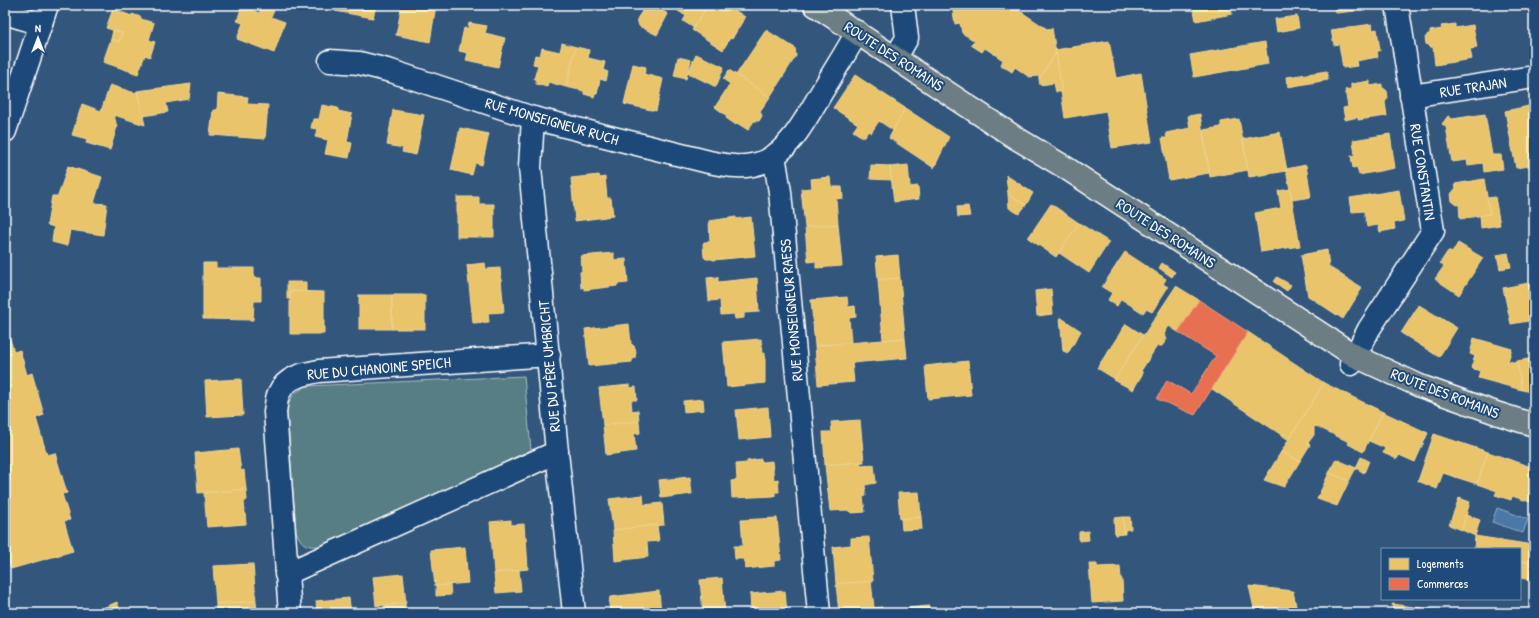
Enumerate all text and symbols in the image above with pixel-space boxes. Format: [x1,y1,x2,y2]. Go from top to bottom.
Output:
street label: ROUTE DES ROMAINS [840,16,948,96]
north arrow [18,18,58,58]
text: N [35,21,41,35]
street label: RUE TRAJAN [1438,71,1508,103]
street label: RUE MONSEIGNEUR RUCH [483,92,621,150]
street label: RUE CONSTANTIN [1405,122,1441,222]
street label: ROUTE DES ROMAINS [1112,193,1220,273]
street label: RUE MONSEIGNEUR RAESS [774,238,808,382]
street label: RUE DU PÈRE UMBRICHT [533,298,565,433]
street label: RUE DU CHANOINE SPEICH [306,351,452,385]
street label: ROUTE DES ROMAINS [1388,363,1502,423]
legend [1381,548,1521,600]
text: Logements [1417,555,1464,572]
text: Commerces [1417,575,1469,592]

